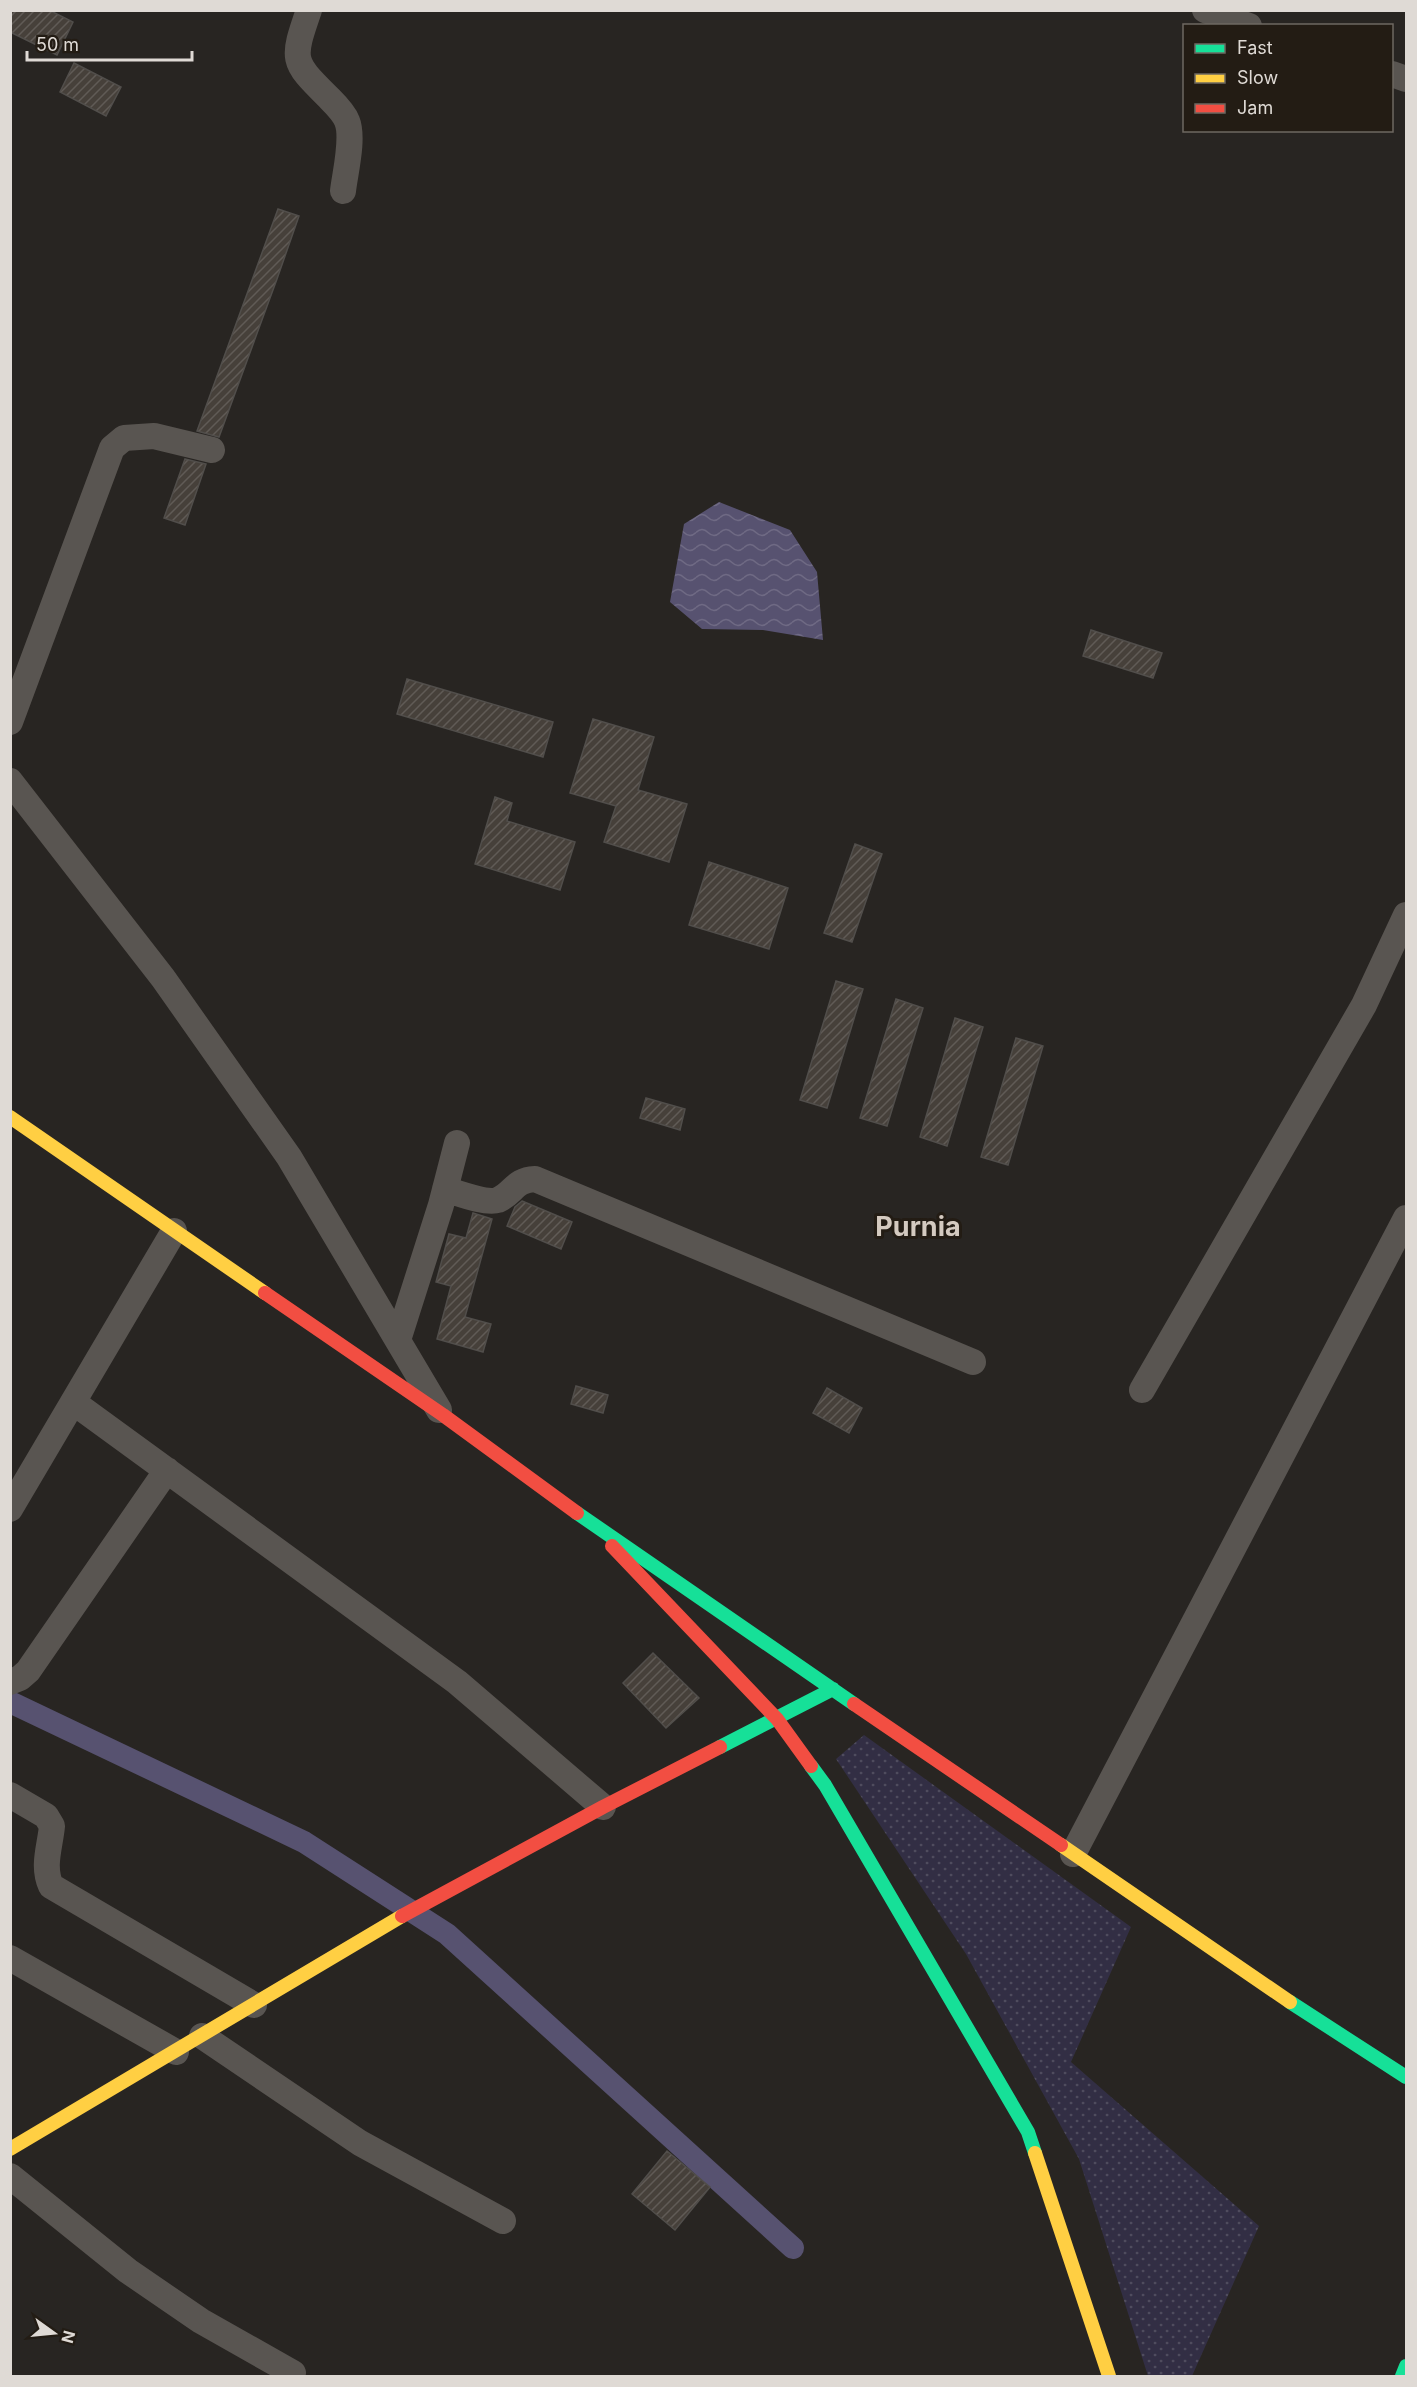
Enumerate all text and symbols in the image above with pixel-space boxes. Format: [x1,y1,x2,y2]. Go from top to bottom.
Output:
scale bar [27,24,192,62]
legend [1183,24,1393,132]
text: 50 m [36,34,79,55]
text: Fast [1237,37,1273,58]
text: Slow [1237,67,1278,88]
text: Jam [1237,97,1273,118]
district label: Purnia [875,1210,961,1243]
north arrow [24,2303,84,2363]
text: N [57,2328,80,2345]

